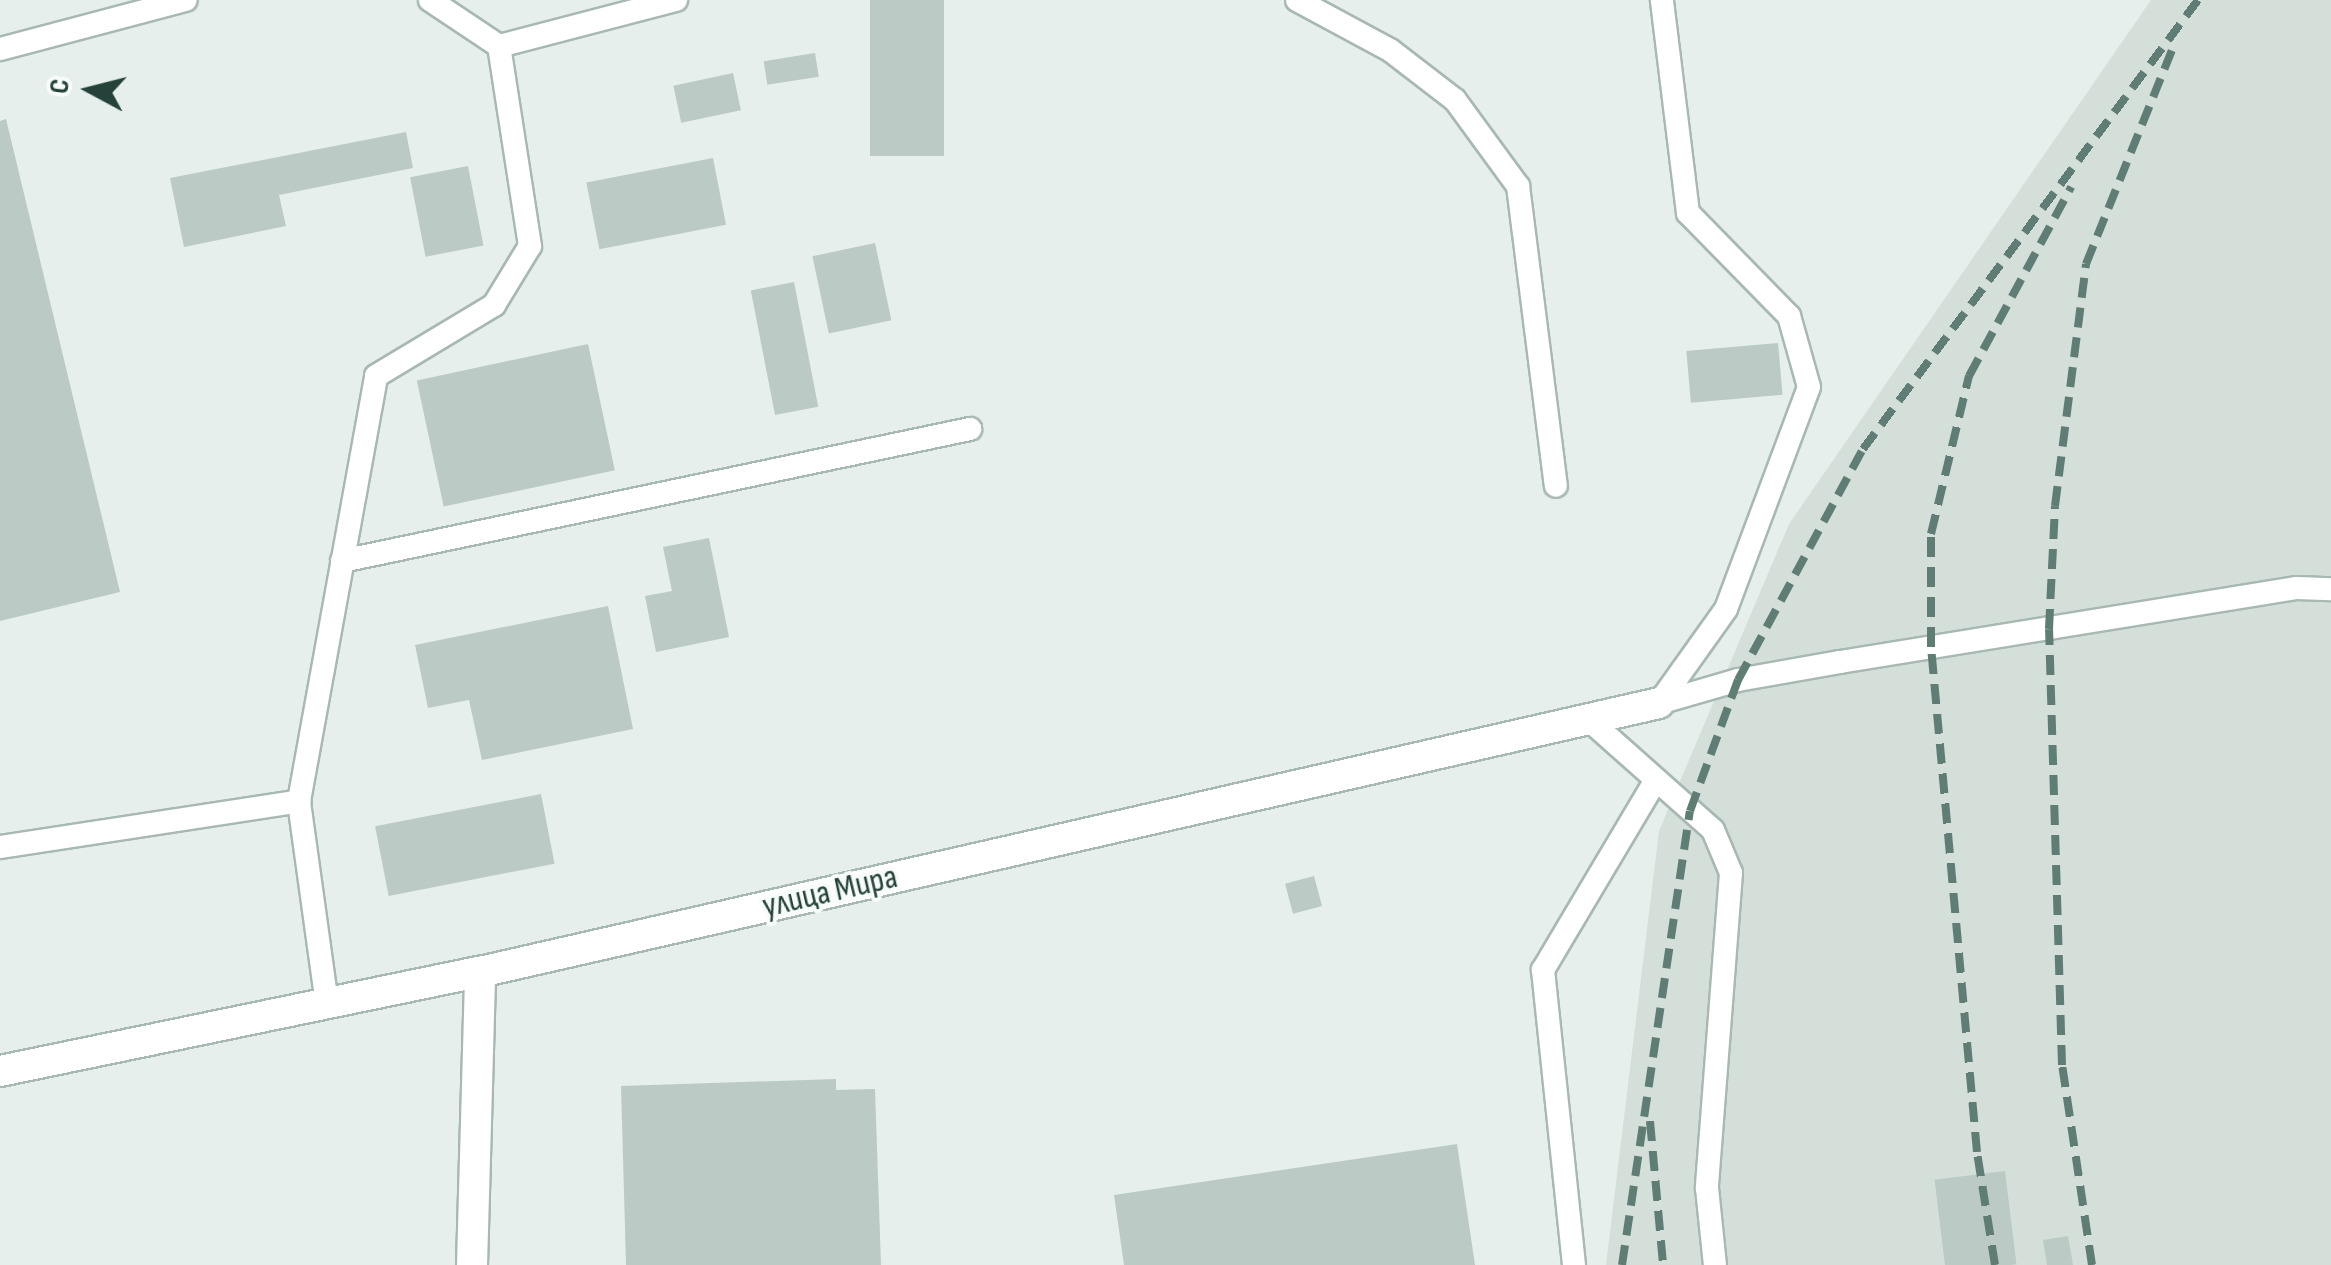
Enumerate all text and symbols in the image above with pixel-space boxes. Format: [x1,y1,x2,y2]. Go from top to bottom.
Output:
north arrow [40,40,140,140]
text: С [42,77,77,95]
street label: улица Мира [758,856,902,928]

